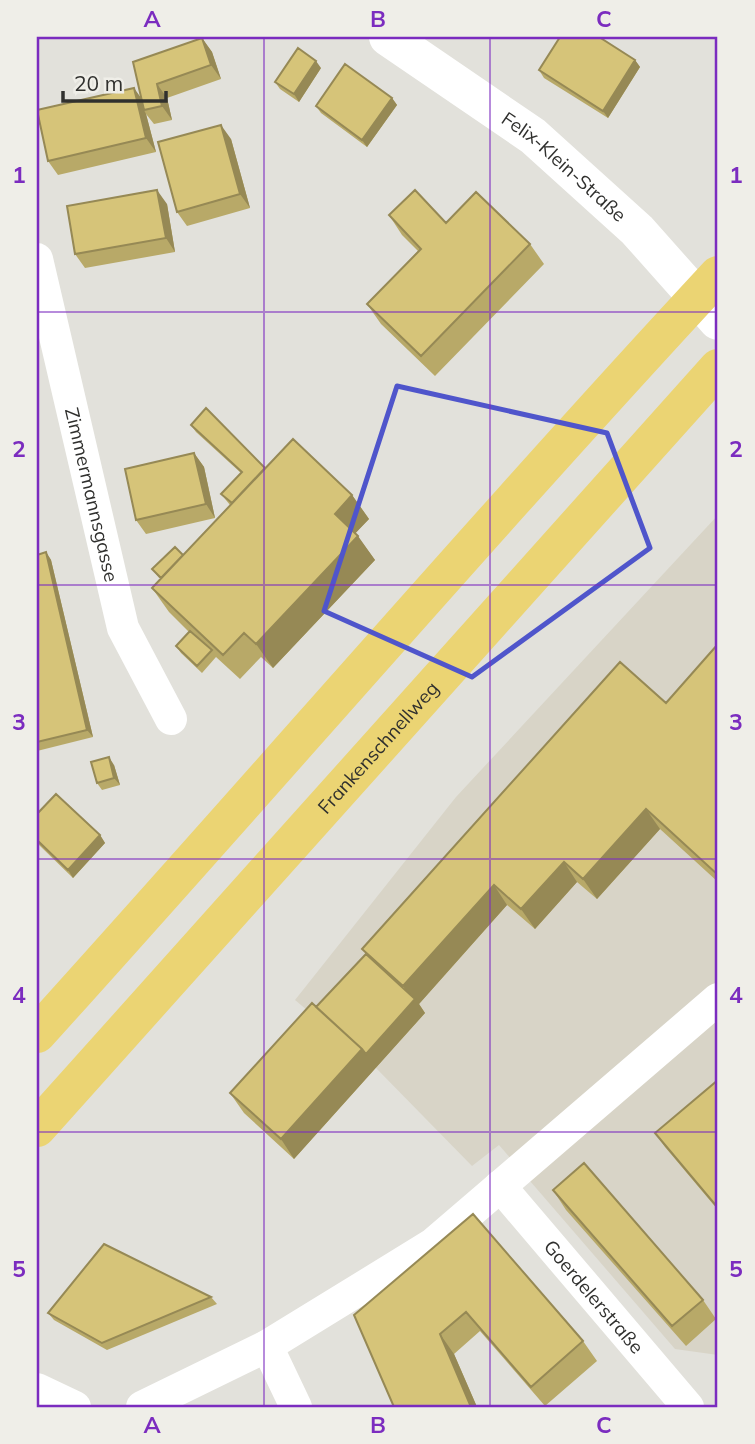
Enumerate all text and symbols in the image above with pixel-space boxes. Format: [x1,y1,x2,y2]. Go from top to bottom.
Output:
text: A [143,4,161,33]
text: B [370,4,386,33]
text: C [596,4,612,33]
scale bar [63,60,166,104]
text: 20 m [74,70,123,96]
street label: Felix-Klein-Straße [497,106,631,227]
text: 1 [12,160,26,189]
text: 1 [729,160,743,189]
street label: Zimmermannsgasse [60,405,124,584]
text: 2 [12,434,26,463]
text: 2 [729,434,743,463]
street label: Frankenschnellweg [312,676,444,819]
text: 3 [12,707,26,736]
text: 3 [729,707,743,736]
text: 4 [12,980,26,1009]
text: 4 [729,980,743,1009]
street label: Goerdelerstraße [539,1235,649,1358]
text: 5 [12,1254,26,1283]
text: 5 [729,1254,743,1283]
text: A [143,1410,161,1439]
text: B [370,1410,386,1439]
text: C [596,1410,612,1439]

